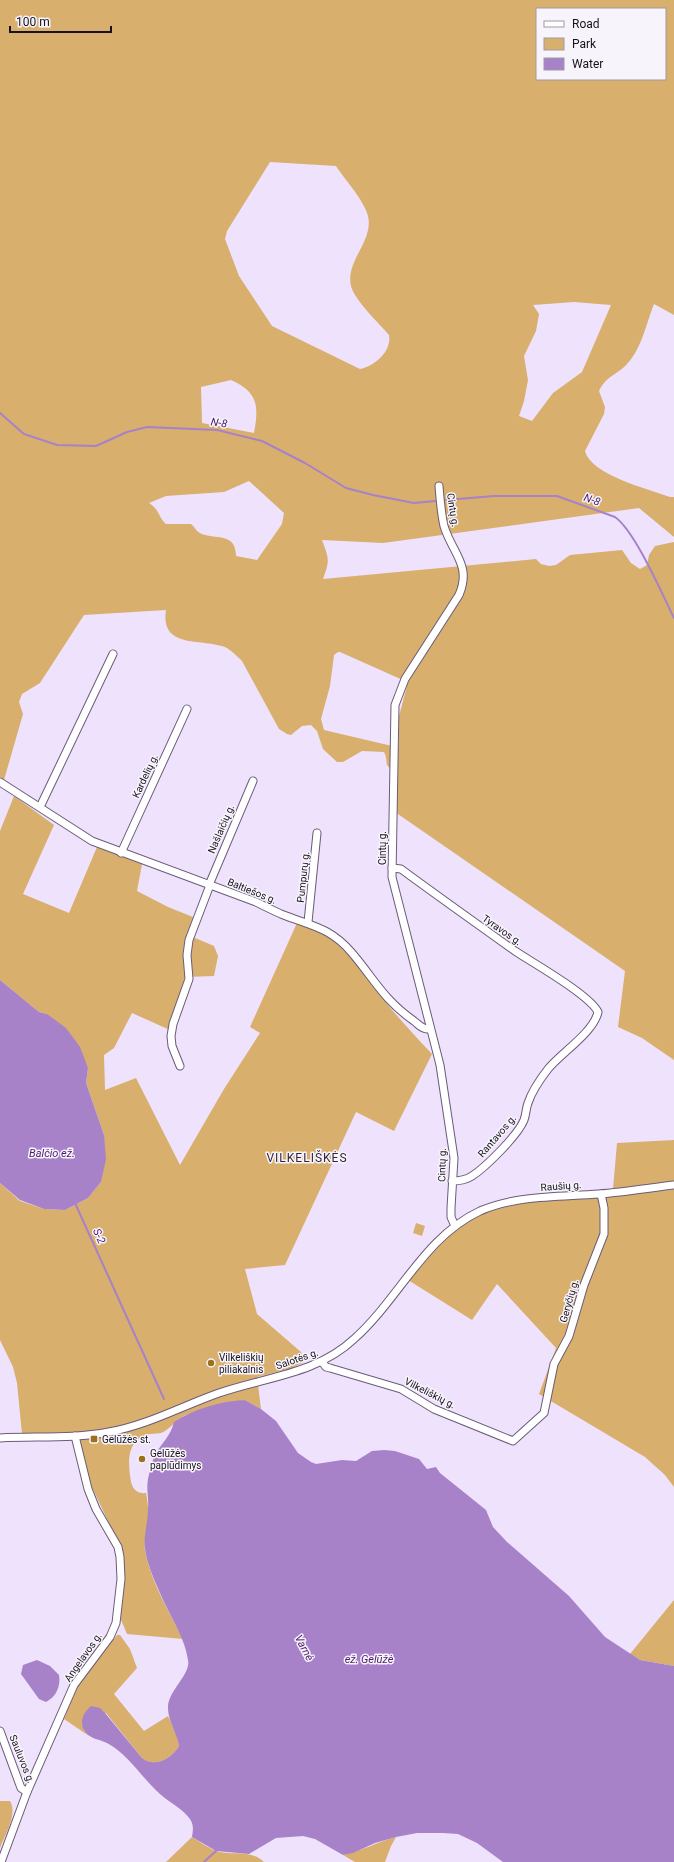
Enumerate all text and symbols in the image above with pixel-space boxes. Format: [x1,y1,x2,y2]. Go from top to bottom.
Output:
scale bar [10,8,111,34]
legend [536,8,666,80]
text: 100 m [16,15,50,29]
text: Road [572,17,600,31]
text: Park [572,37,597,51]
text: Water [572,57,603,71]
water label: N-8 [210,415,228,431]
water label: N-8 [582,491,602,509]
street label: Cintų g. [445,492,461,528]
street label: Kardelių g. [130,752,160,800]
street label: Našlaičių g. [206,803,236,855]
street label: Cintų g. [377,831,388,865]
street label: Pumpurų g. [295,851,311,903]
street label: Baltiešos g. [226,876,278,906]
street label: Tyravos g. [480,913,524,947]
street label: Rantavos g. [476,1113,518,1159]
water label: Balčio ež. [29,1147,75,1160]
street label: Cintų g. [436,1148,448,1182]
district label: VILKELIŠKĖS [266,1150,348,1165]
street label: Raušių g. [540,1179,582,1193]
water label: S-2 [90,1226,108,1246]
street label: Geryčių g. [558,1278,580,1324]
street label: Salotės g. [274,1347,320,1371]
place label: Vilkeliškių piliakalnis [219,1352,264,1375]
marker: Vilkeliškių piliakalnis [206,1358,216,1368]
street label: Vilkeliškių g. [403,1376,457,1410]
marker: Gelūžės st. [89,1434,99,1444]
place label: Gelūžės st. [102,1434,151,1445]
place label: Gelūžės paplūdimys [150,1448,201,1471]
marker: Gelūžės paplūdimys [137,1454,147,1464]
street label: Angelavos g. [62,1630,104,1684]
water label: Varnė [292,1633,316,1663]
water label: ež. Gelūžė [345,1653,394,1666]
street label: Sauluvos g. [7,1733,37,1785]

